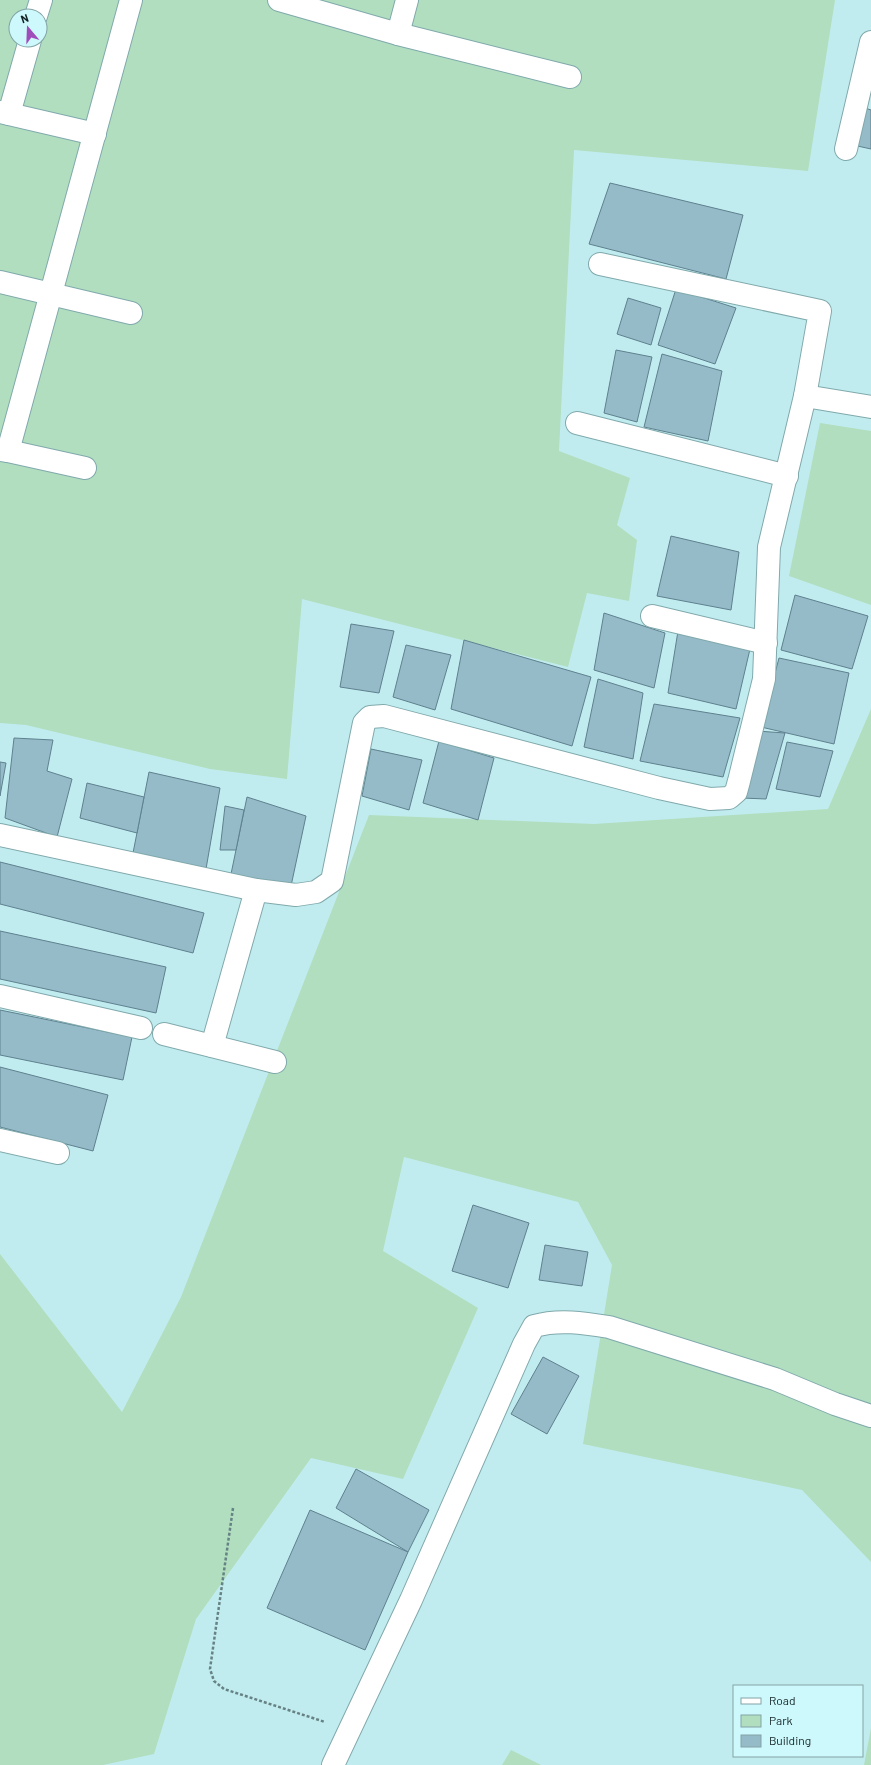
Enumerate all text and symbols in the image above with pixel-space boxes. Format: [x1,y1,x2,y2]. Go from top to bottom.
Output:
north arrow [8,8,48,48]
text: N [19,11,30,25]
legend [733,1685,863,1757]
text: Road [769,1693,796,1707]
text: Park [769,1713,793,1727]
text: Building [769,1733,811,1747]

